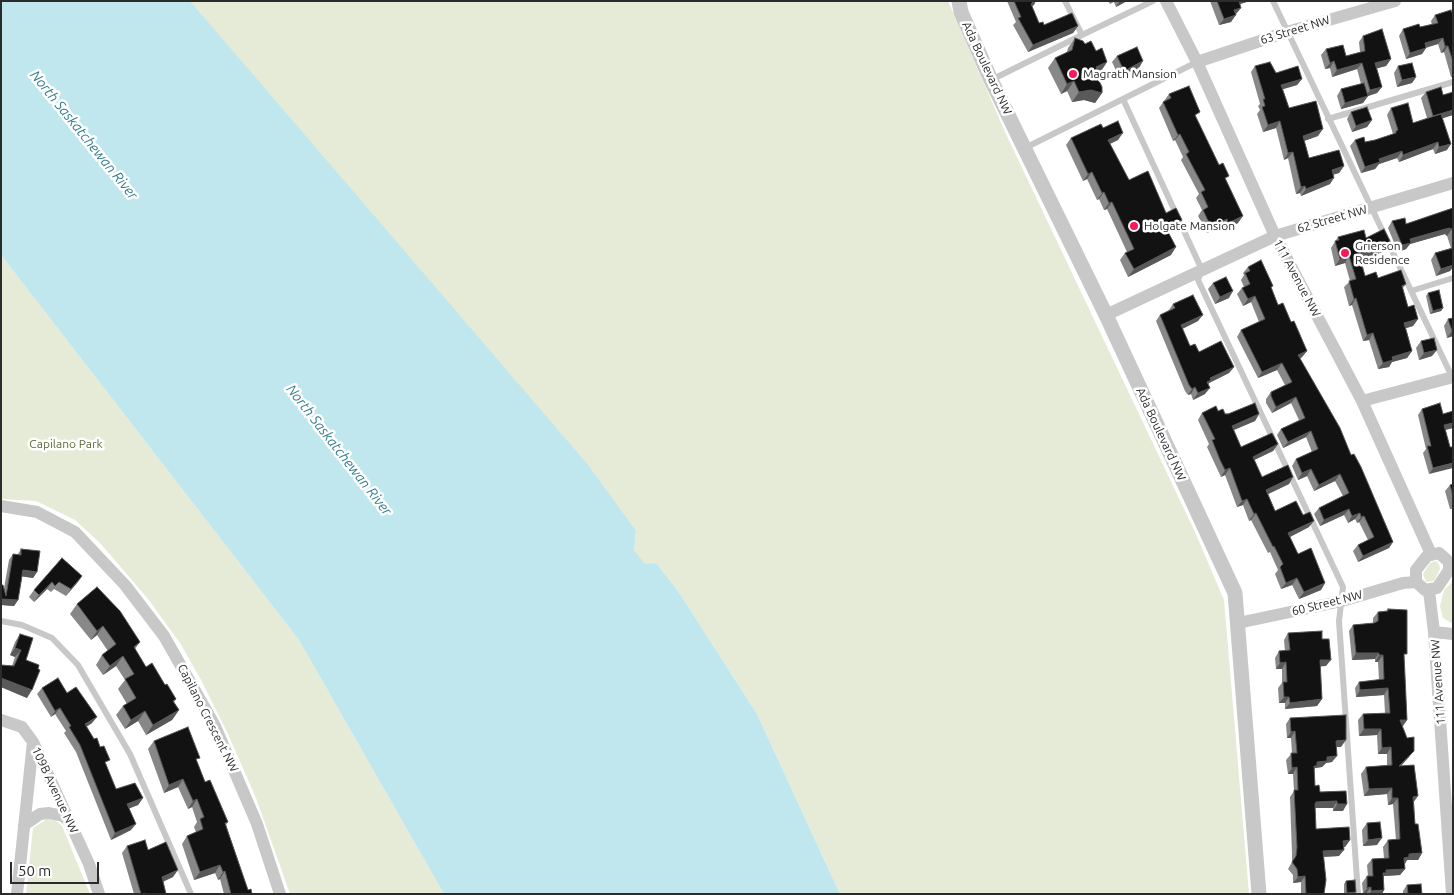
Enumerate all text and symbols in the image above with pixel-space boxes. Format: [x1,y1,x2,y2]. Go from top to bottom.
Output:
street label: 63 Street NW [1258,13,1332,47]
street label: Ada Boulevard NW [959,19,1015,117]
water label: North Saskatchewan River [27,67,141,203]
place label: Magrath Mansion [1083,67,1177,81]
marker: Magrath Mansion [1067,68,1079,80]
street label: 62 Street NW [1295,202,1369,236]
place label: Holgate Mansion [1144,219,1235,233]
marker: Holgate Mansion [1128,220,1140,232]
street label: 111 Avenue NW [1270,237,1324,319]
place label: Grierson Residence [1355,239,1410,267]
marker: Grierson Residence [1339,247,1351,259]
water label: North Saskatchewan River [283,381,395,519]
street label: Ada Boulevard NW [1133,385,1189,483]
park label: Capilano Park [29,437,103,451]
street label: 60 Street NW [1290,587,1364,619]
street label: 111 Avenue NW [1428,639,1448,725]
street label: Capilano Crescent NW [175,662,241,774]
street label: 109B Avenue NW [29,745,81,835]
scale bar [12,852,101,884]
text: 50 m [18,862,51,879]

